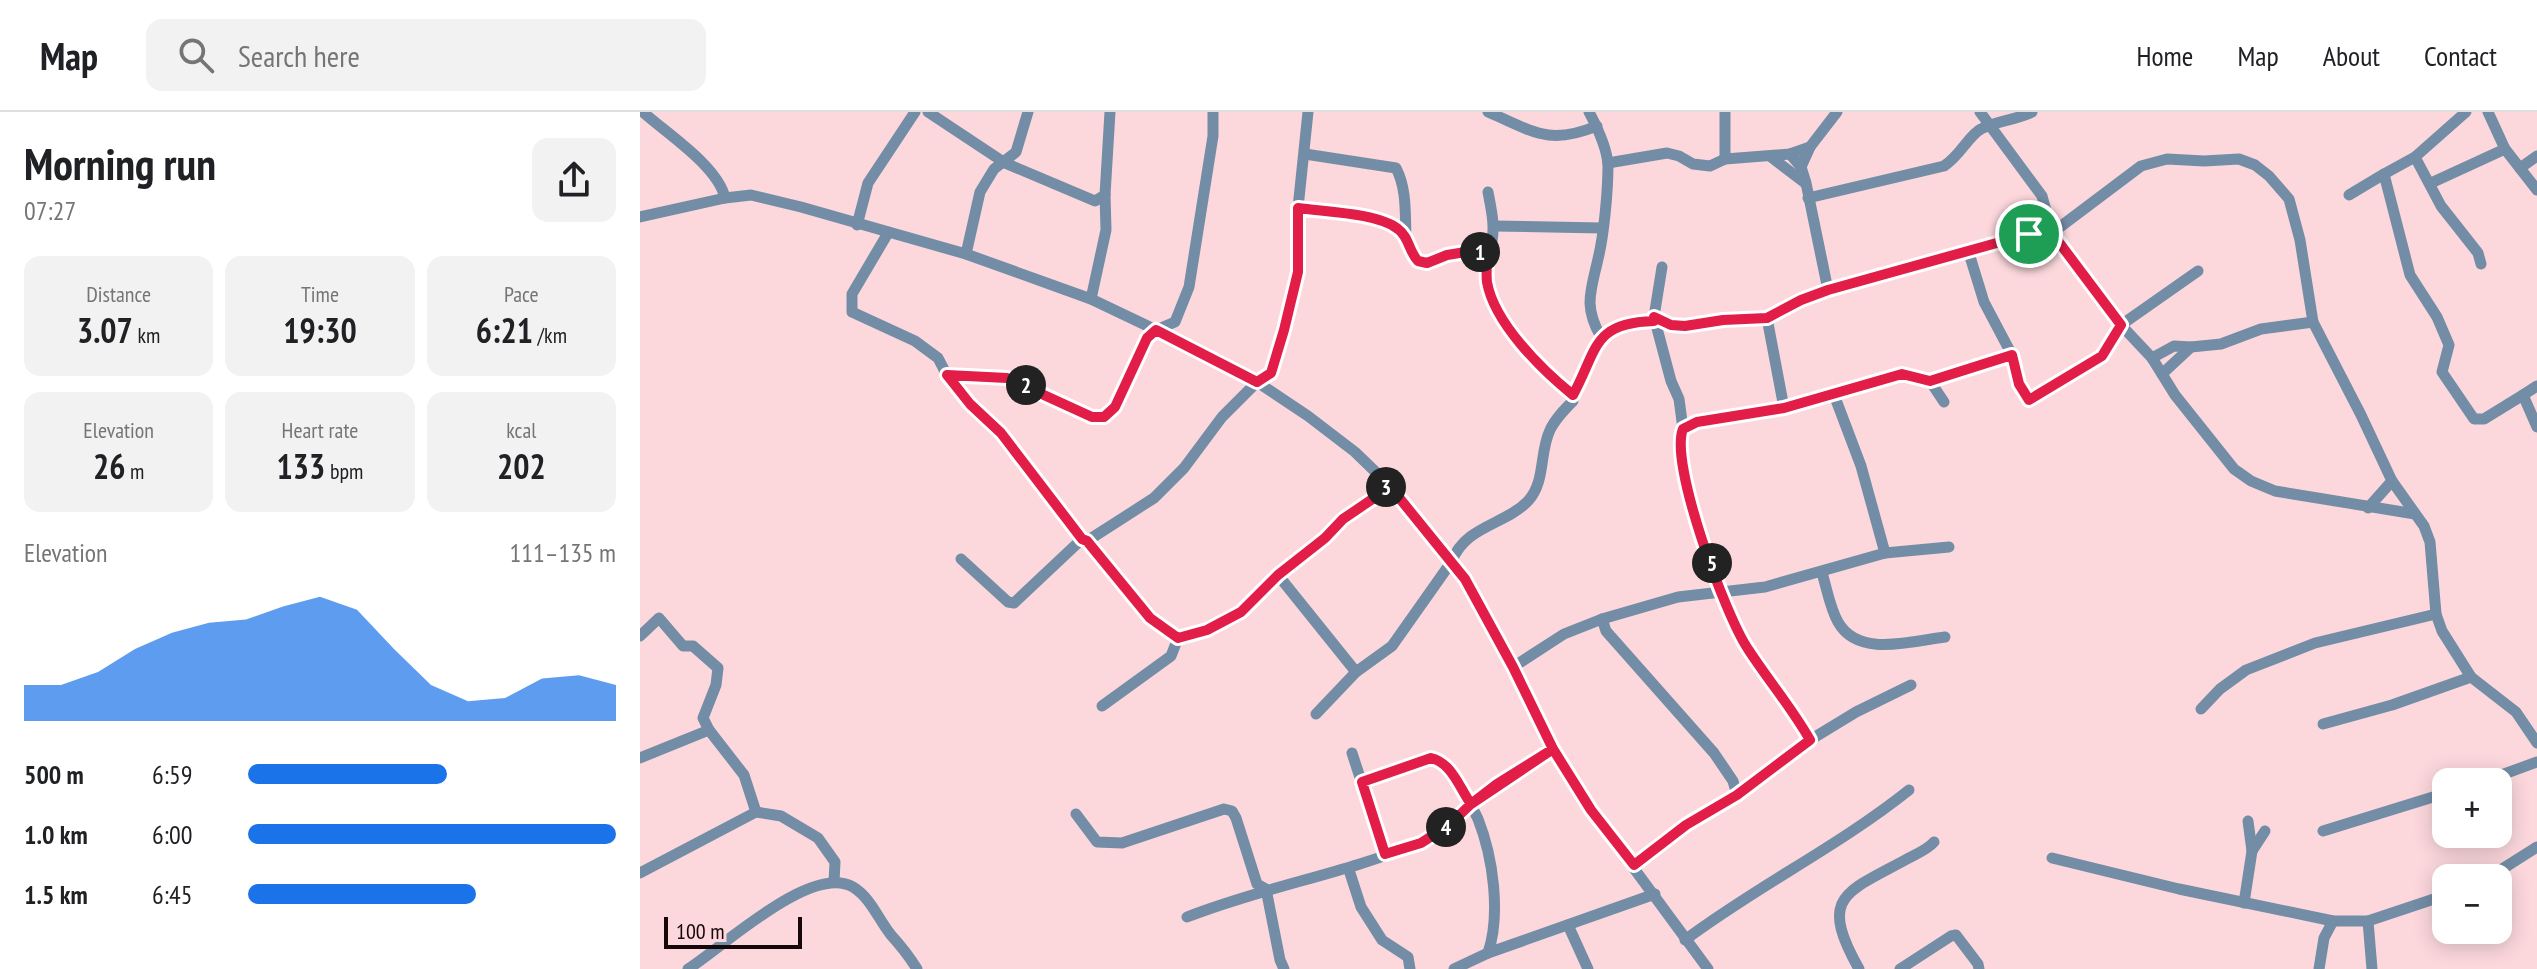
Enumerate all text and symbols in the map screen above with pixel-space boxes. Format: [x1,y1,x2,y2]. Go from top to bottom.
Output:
search box [146,19,706,91]
text: Map [40,31,98,80]
icon: search [174,33,218,77]
text: Search here [238,36,360,75]
text: Home [2137,37,2193,74]
text: Map [2237,37,2279,74]
text: About [2323,37,2380,74]
text: Contact [2424,37,2497,74]
text: Morning run [24,135,216,192]
button: share [532,138,616,222]
text: 07:27 [24,194,76,227]
pin [1995,200,2063,268]
icon: arrive [2007,212,2051,256]
pin: 1 [1460,232,1500,272]
text: 1 [1475,238,1485,266]
text: Distance [86,280,151,308]
text: Time [301,280,339,308]
text: Pace [504,280,539,308]
text: 3.07 [77,308,133,352]
text: 19:30 [283,308,357,352]
text: 6:21 [476,308,533,352]
text: km [133,321,160,349]
text: /km [533,321,567,349]
pin: 2 [1006,365,1046,405]
text: 2 [1021,371,1031,399]
text: Elevation [83,416,154,444]
text: Heart rate [282,416,358,444]
text: kcal [506,416,536,444]
text: 26 [93,444,125,488]
text: 133 [277,444,325,488]
text: 202 [497,444,546,488]
text: m [125,457,144,485]
text: bpm [325,457,363,485]
pin: 3 [1366,467,1406,507]
text: 3 [1381,473,1391,501]
text: Elevation [24,536,107,569]
text: 111–135 m [510,536,616,569]
pin: 5 [1692,543,1732,583]
text: 5 [1707,549,1717,577]
text: 500 m [24,758,84,791]
text: 6:59 [152,758,192,791]
map controls [2432,768,2512,944]
button: + [2432,768,2512,848]
pin: 4 [1426,807,1466,847]
text: 4 [1441,813,1451,841]
text: 1.0 km [24,818,88,851]
text: 6:00 [152,818,192,851]
button: − [2432,864,2512,944]
text: 1.5 km [24,878,88,911]
text: 6:45 [152,878,192,911]
scale bar [664,913,802,949]
text: 100 m [676,917,725,945]

